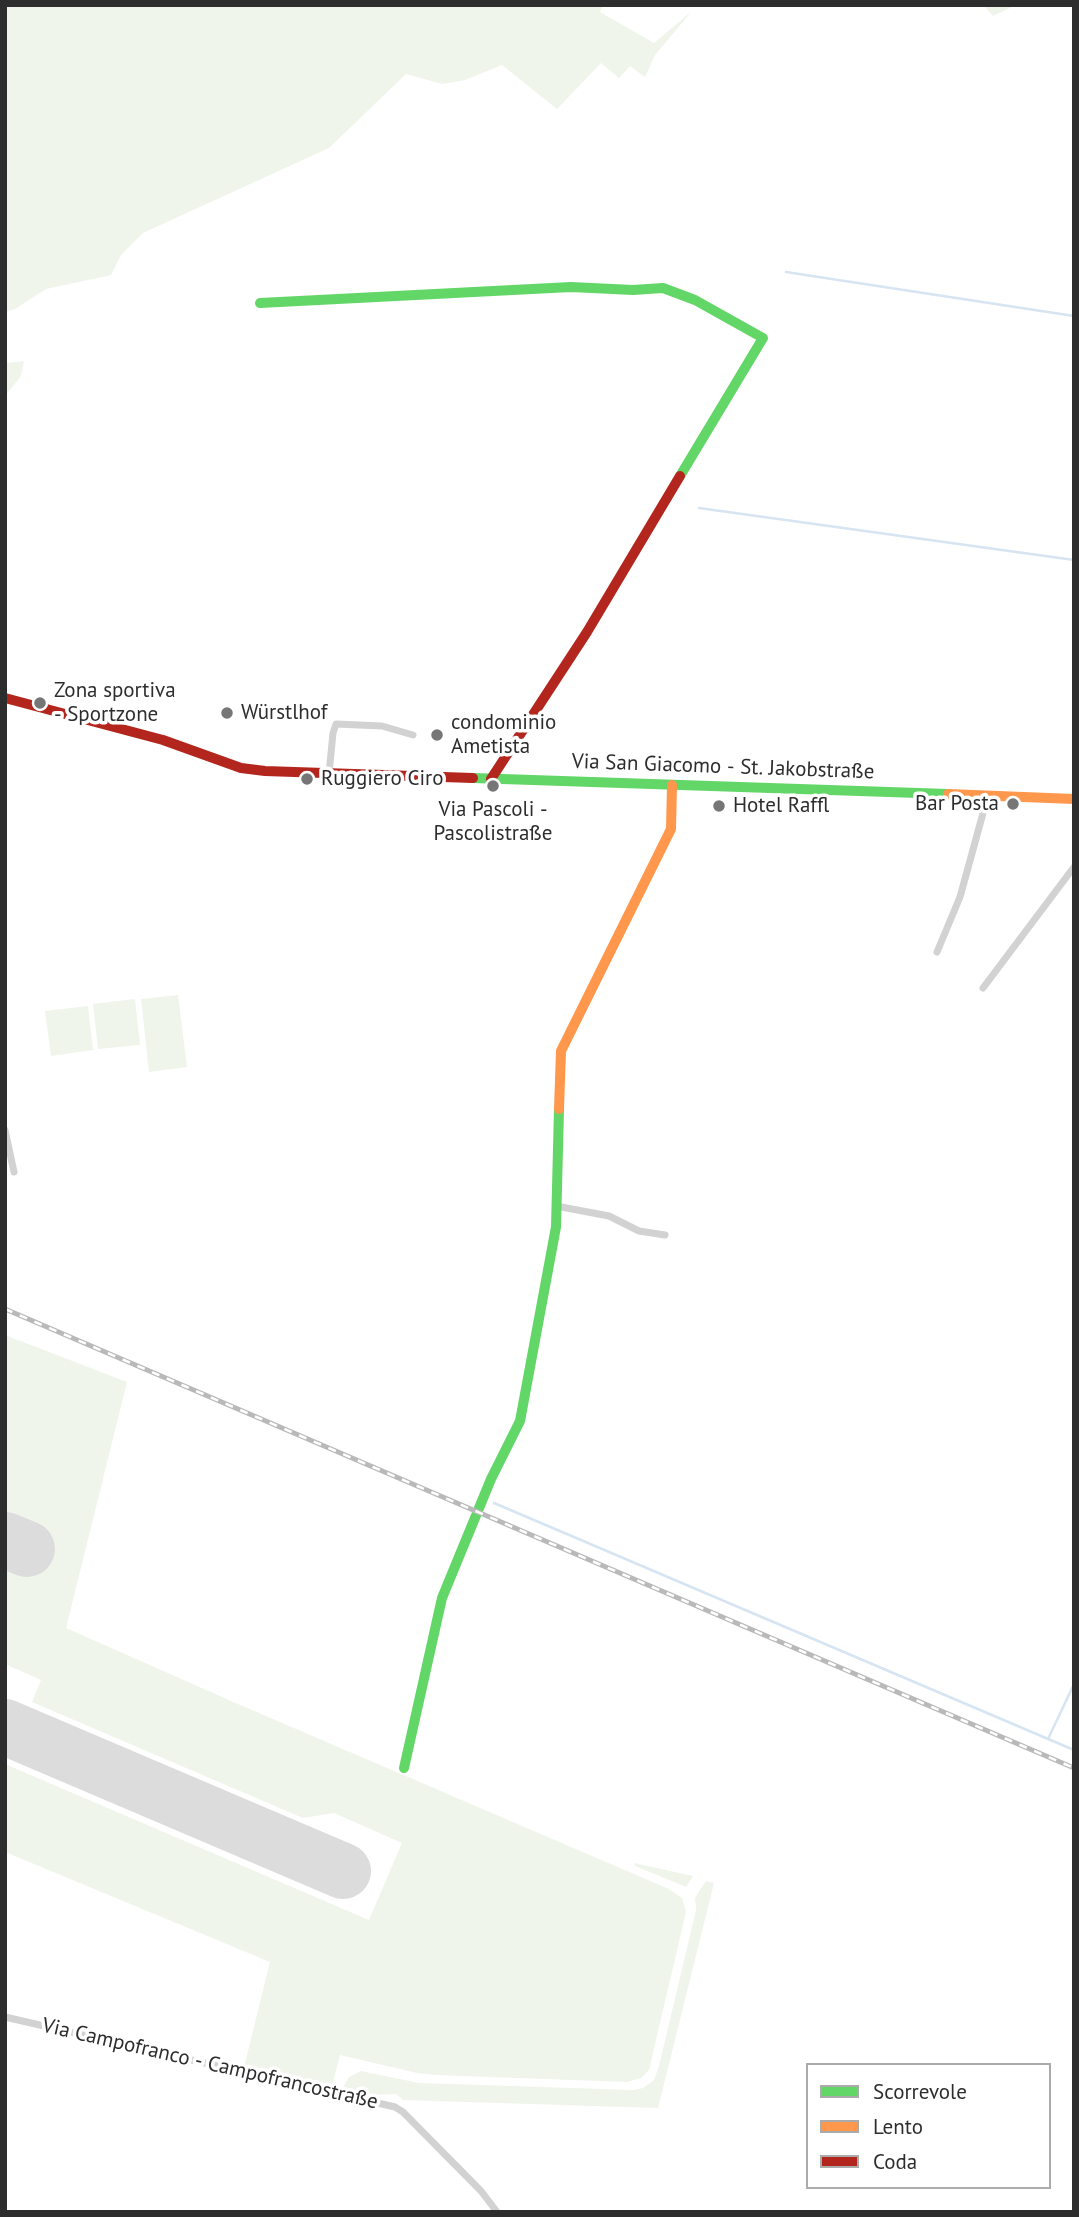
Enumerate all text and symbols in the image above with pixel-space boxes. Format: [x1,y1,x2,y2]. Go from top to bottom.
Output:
place label: Zona sportiva - Sportzone [54,678,176,728]
marker: Zona sportiva - Sportzone [32,695,48,711]
place label: Würstlhof [241,700,327,726]
marker: Würstlhof [219,705,235,721]
place label: condominio Ametista [451,710,556,760]
marker: condominio Ametista [429,727,445,743]
street label: Via San Giacomo - St. Jakobstraße [571,749,875,785]
place label: Ruggiero Ciro [321,766,443,792]
marker: Ruggiero Ciro [299,771,315,787]
marker: Via Pascoli - Pascolistraße [485,778,501,794]
place label: Bar Posta [915,791,999,817]
place label: Hotel Raffl [733,793,829,819]
marker: Bar Posta [1005,796,1021,812]
place label: Via Pascoli - Pascolistraße [434,797,552,847]
marker: Hotel Raffl [711,798,727,814]
street label: Via Campofranco - Campofrancostraße [40,2013,380,2115]
legend [806,2063,1051,2189]
text: Scorrevole [873,2078,967,2105]
text: Lento [873,2113,923,2140]
text: Coda [873,2148,917,2175]

